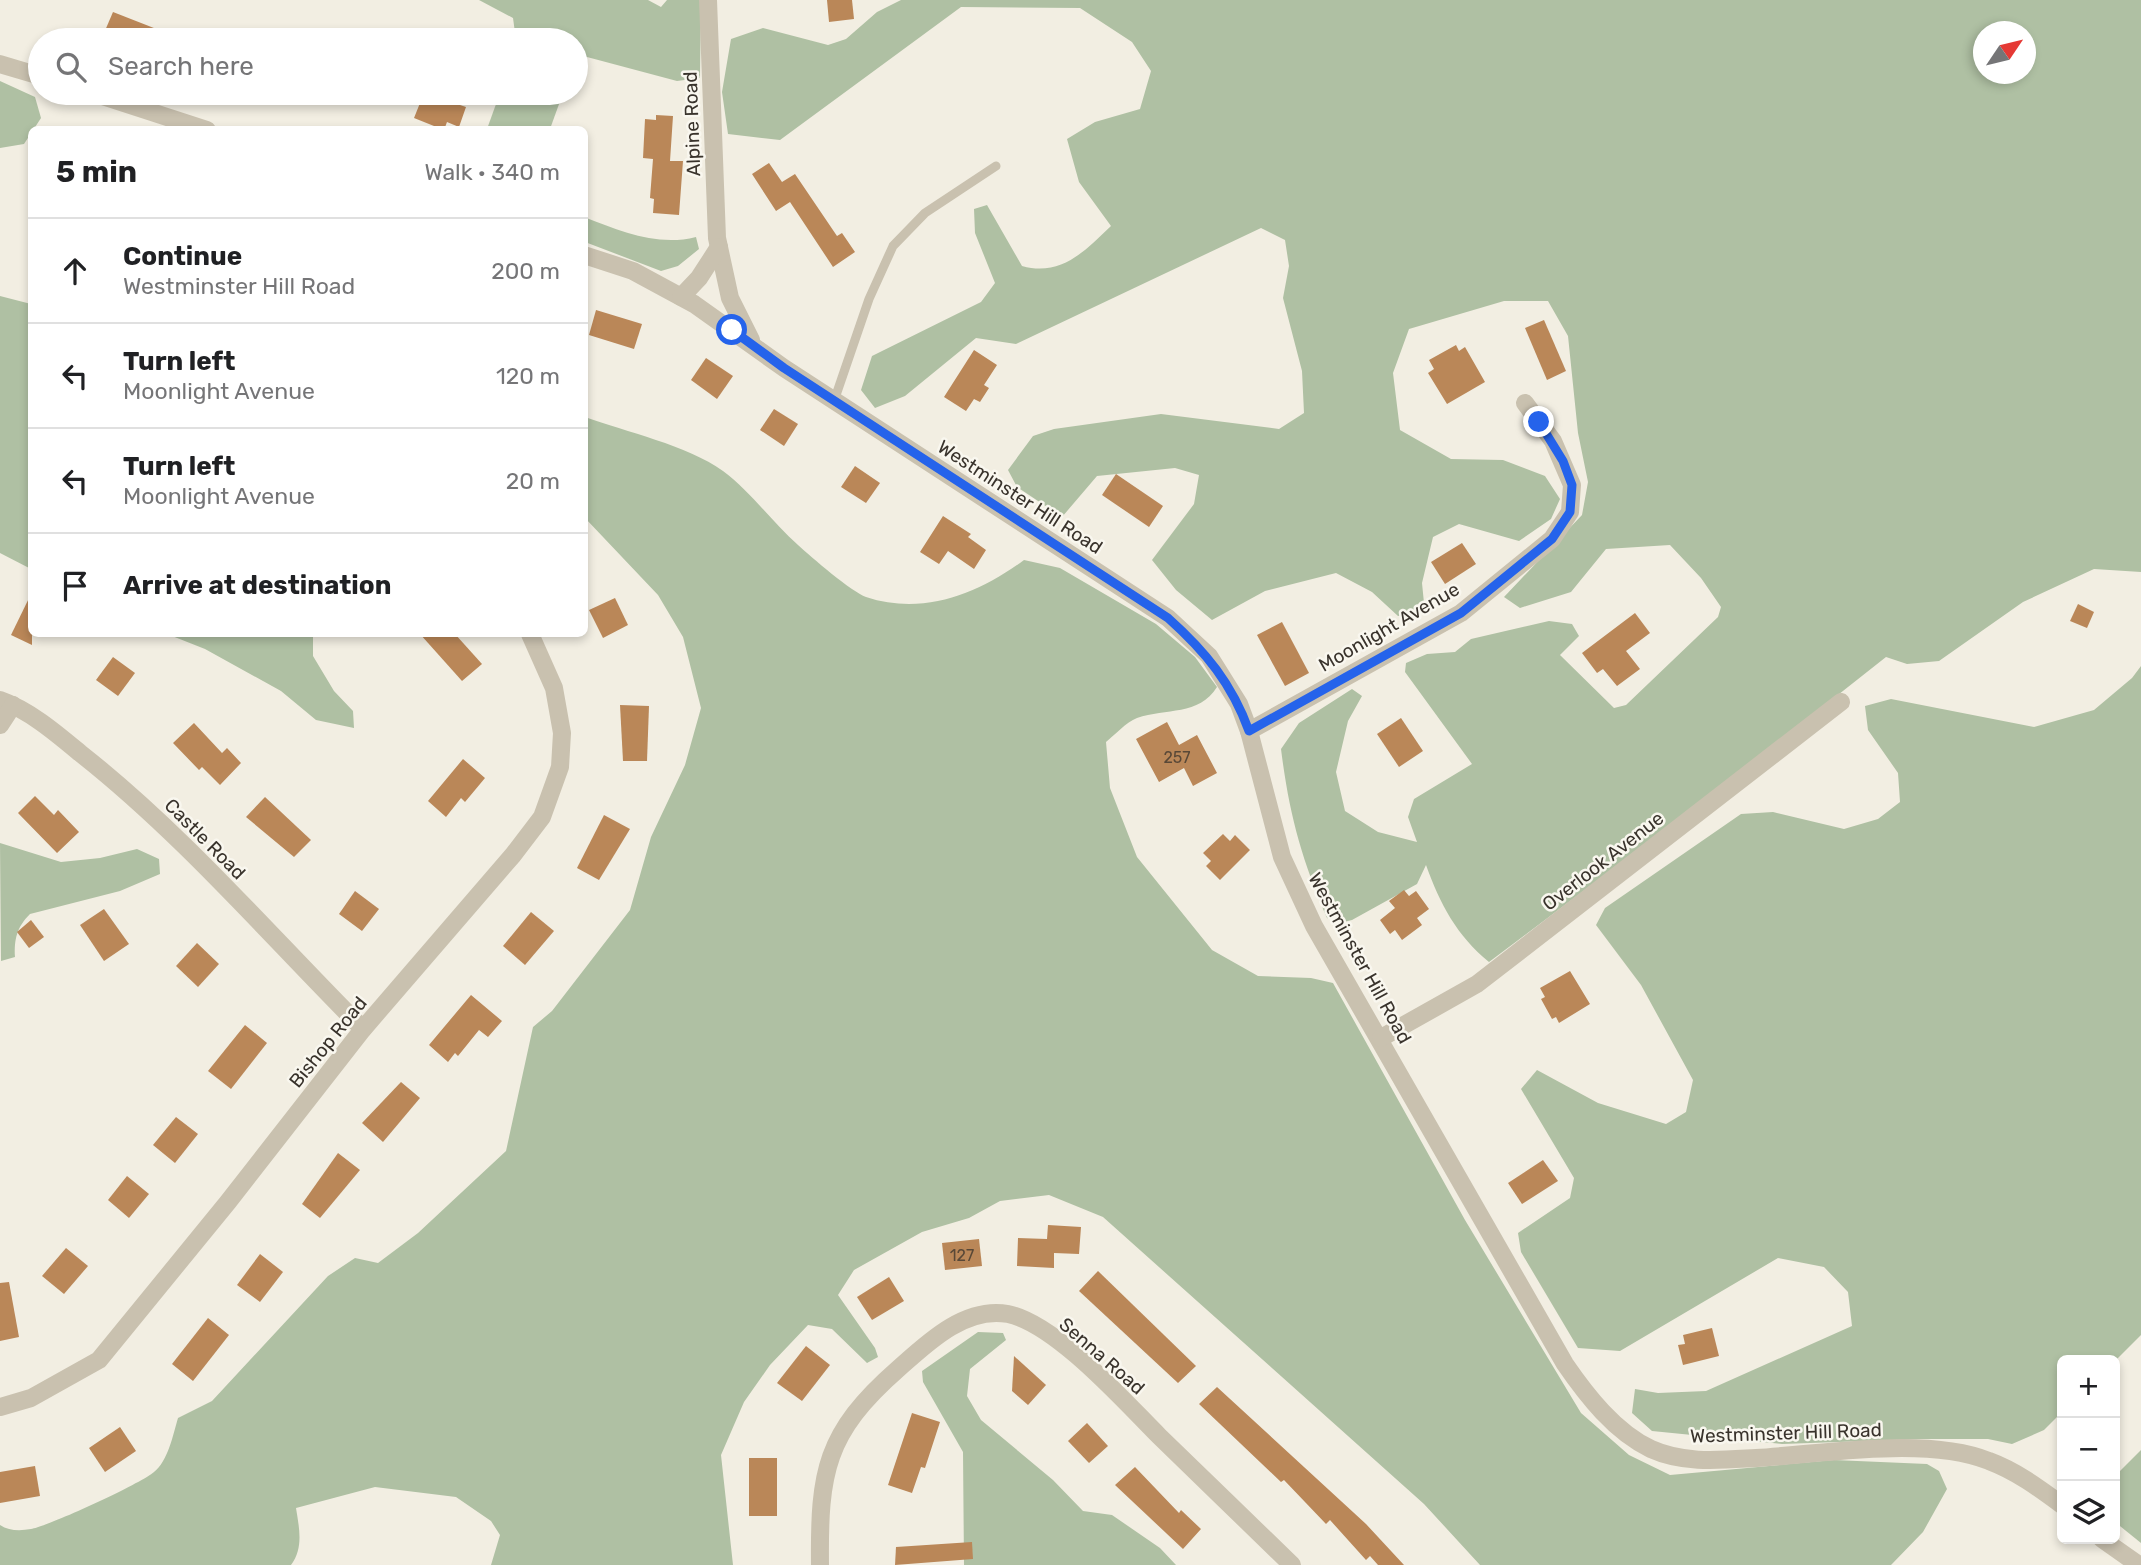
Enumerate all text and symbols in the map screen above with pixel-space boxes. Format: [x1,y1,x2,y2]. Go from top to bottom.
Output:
north arrow [1973,21,2036,84]
search box [28,28,588,105]
icon: search [52,48,90,86]
text: Search here [108,51,254,82]
street label: Alpine Road [679,71,705,177]
text: 5 min [56,154,137,190]
text: Walk · 340 m [425,158,560,186]
text: Continue [123,241,242,272]
icon: ahead [56,252,94,290]
text: 200 m [491,257,560,285]
text: Westminster Hill Road [123,272,355,300]
route start [716,314,747,345]
text: Turn left [123,346,235,377]
icon: left [56,357,94,395]
text: 120 m [496,362,560,390]
text: Moonlight Avenue [123,377,315,405]
route end [1523,406,1554,437]
street label: Westminster Hill Road [933,435,1107,559]
text: Turn left [123,451,235,482]
icon: left [56,462,94,500]
text: 20 m [506,467,560,495]
text: Moonlight Avenue [123,482,315,510]
icon: arrive [56,567,94,605]
text: Arrive at destination [123,570,391,601]
street label: Moonlight Avenue [1315,577,1463,677]
house number: 257 [1163,748,1191,767]
street label: Castle Road [160,794,250,884]
street label: Overlook Avenue [1538,806,1668,916]
street label: Westminster Hill Road [1303,869,1417,1047]
street label: Bishop Road [284,992,372,1092]
house number: 127 [950,1246,974,1265]
street label: Senna Road [1055,1313,1149,1399]
map controls [2057,1355,2120,1544]
button: + [2057,1355,2120,1418]
street label: Westminster Hill Road [1690,1418,1882,1448]
button: − [2057,1418,2120,1481]
button: layers [2057,1481,2120,1544]

